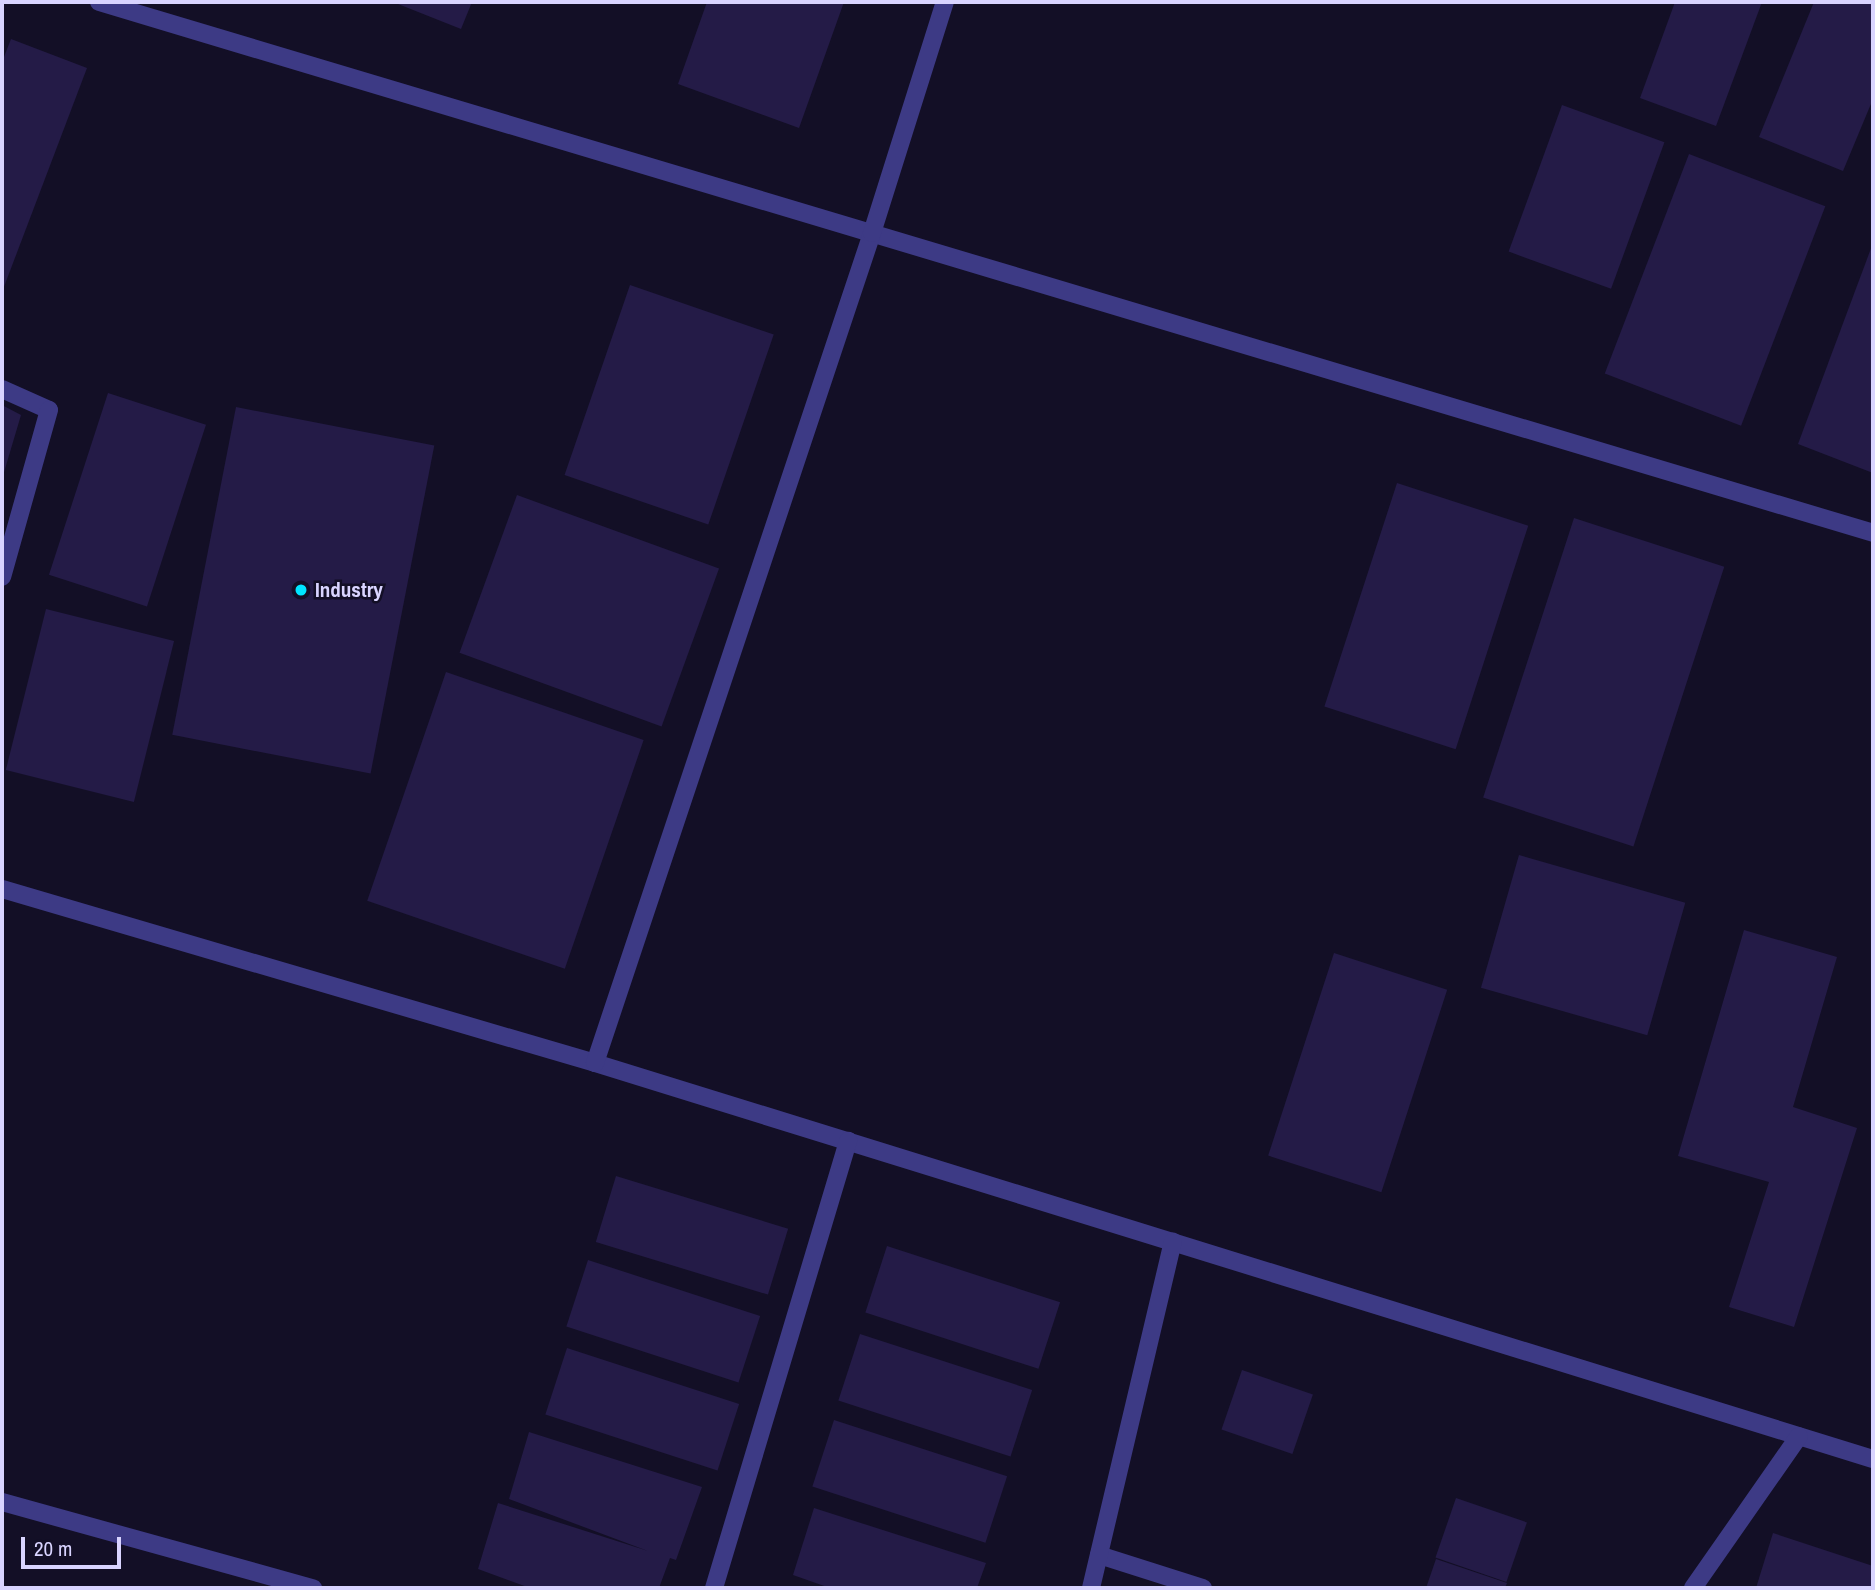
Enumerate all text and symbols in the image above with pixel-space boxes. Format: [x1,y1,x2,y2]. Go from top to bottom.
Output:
place label: Industry [315,577,383,603]
marker: Industry [293,582,309,598]
scale bar [24,1524,124,1568]
text: 20 m [34,1534,72,1563]

